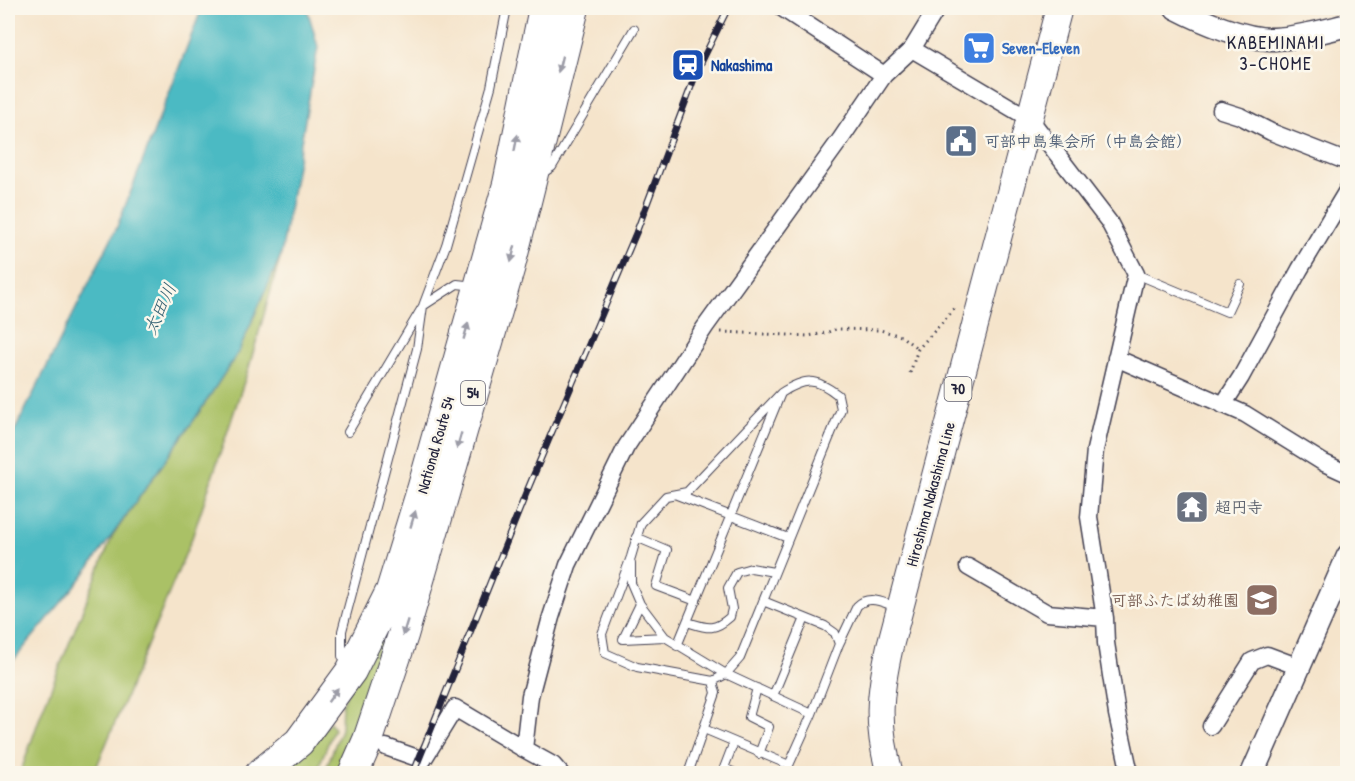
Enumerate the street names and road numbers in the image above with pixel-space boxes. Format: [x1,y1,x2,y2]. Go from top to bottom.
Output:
road number: 70 [944,377,972,401]
road number: 54 [461,381,485,405]
street label: National Route 54 [411,394,459,496]
street label: Hiroshima Nakashima Line [900,419,960,569]

